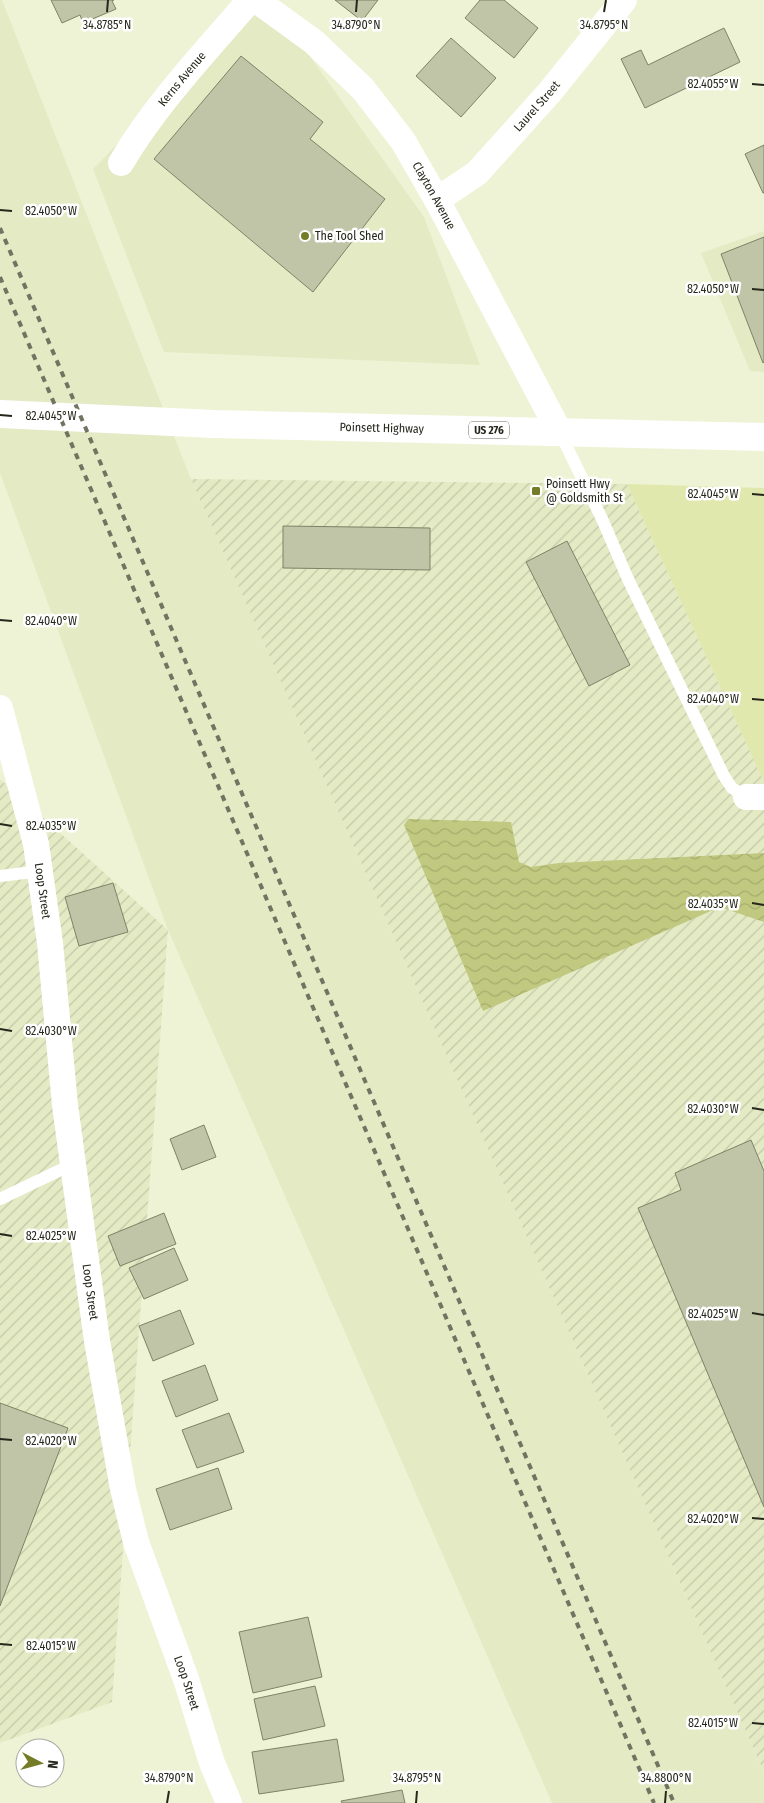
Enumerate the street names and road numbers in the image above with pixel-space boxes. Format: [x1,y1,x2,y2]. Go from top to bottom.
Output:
street label: Kerns Avenue [155,49,209,109]
street label: Laurel Street [511,78,563,134]
street label: Clayton Avenue [409,159,458,232]
street label: Poinsett Highway [339,420,425,436]
road number: US 276 [469,422,509,438]
street label: Loop Street [32,862,54,920]
street label: Loop Street [80,1263,101,1321]
street label: Loop Street [171,1654,202,1712]

